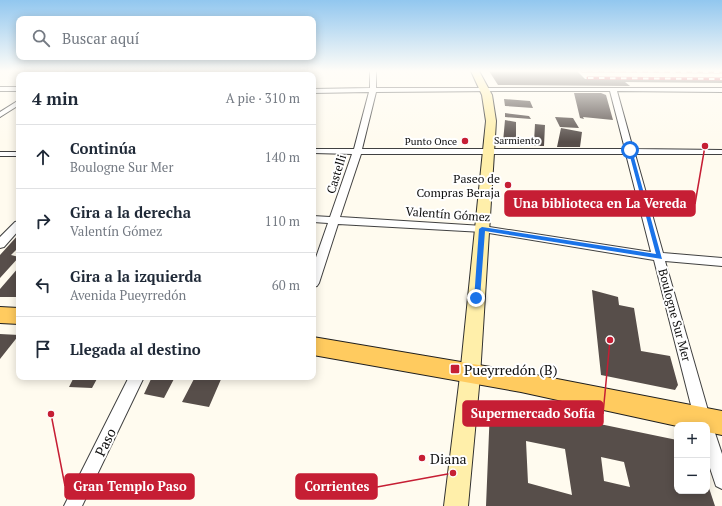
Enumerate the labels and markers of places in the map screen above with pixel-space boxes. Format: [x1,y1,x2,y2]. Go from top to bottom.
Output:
place label: Punto Once [405,135,457,148]
marker: Punto Once [460,136,470,146]
place label: Paseo de Compras Beraja [416,171,500,200]
marker: Paseo de Compras Beraja [503,180,513,190]
callout: Una biblioteca en La Vereda [505,191,695,216]
place label: Pueyrredón (B) [464,360,557,379]
marker: Pueyrredón (B) [449,363,461,375]
callout: Supermercado Sofía [463,401,603,426]
place label: Diana [430,449,467,468]
marker: Diana [417,453,427,463]
callout: Gran Templo Paso [65,474,194,499]
callout: Corrientes [296,474,377,499]

